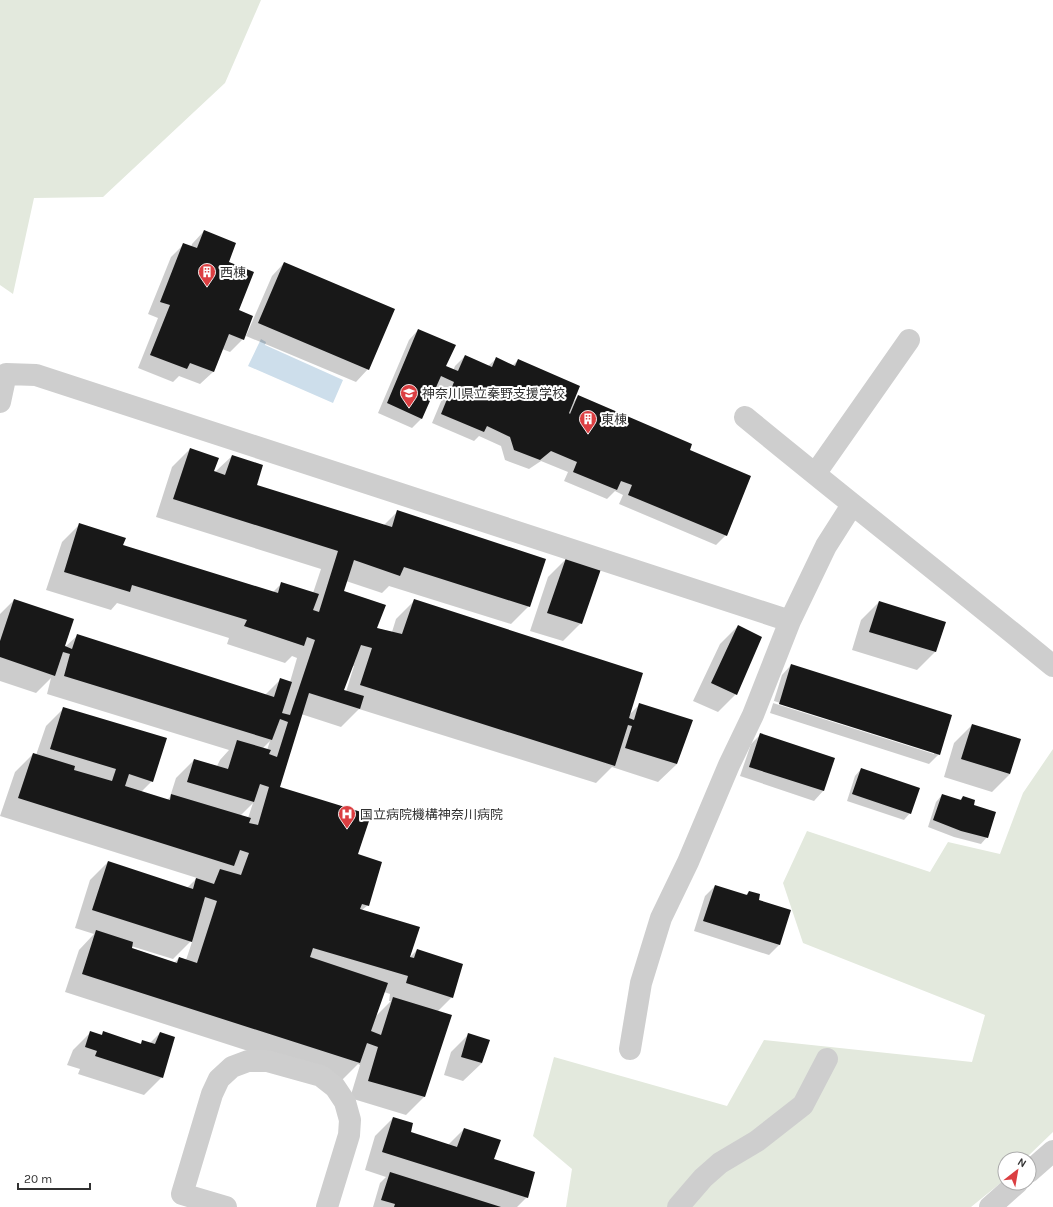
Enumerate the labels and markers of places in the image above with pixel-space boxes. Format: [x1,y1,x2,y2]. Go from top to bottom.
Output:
building icon: 西棟 [197,262,217,287]
place label: 西棟 [220,265,246,280]
school or university icon: 神奈川県立秦野支援学校 [399,383,419,408]
place label: 神奈川県立秦野支援学校 [422,386,565,401]
building icon: 東棟 [578,409,598,434]
place label: 東棟 [601,412,627,427]
hospital icon: 国立病院機構神奈川病院 [337,804,357,829]
place label: 国立病院機構神奈川病院 [360,807,503,822]

